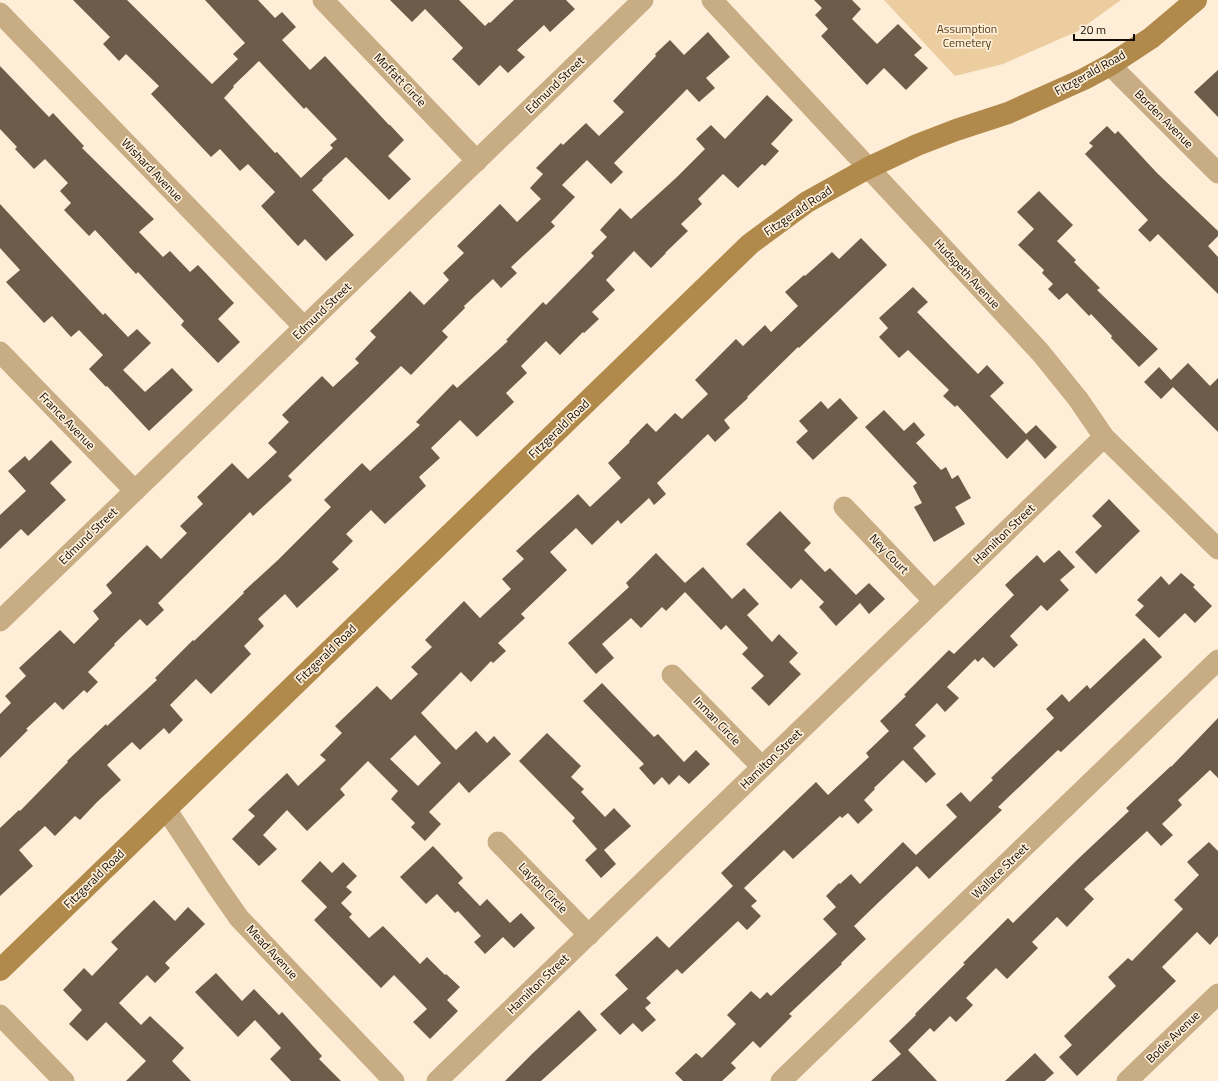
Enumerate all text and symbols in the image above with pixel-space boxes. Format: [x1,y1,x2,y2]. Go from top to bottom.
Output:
scale bar [1074,16,1134,42]
park label: Assumption Cemetery [937,19,997,52]
text: 20 m [1080,20,1106,39]
street label: Fitzgerald Road [1051,45,1129,100]
street label: Moffatt Circle [370,48,431,111]
street label: Edmund Street [521,51,589,118]
street label: Borden Avenue [1130,85,1198,153]
street label: Wishard Avenue [117,134,188,206]
street label: Fitzgerald Road [760,181,836,240]
street label: Hudspeth Avenue [930,234,1005,313]
street label: Edmund Street [288,277,356,344]
street label: France Avenue [35,387,100,454]
street label: Fitzgerald Road [524,394,594,463]
street label: Hamilton Street [968,498,1040,568]
street label: Edmund Street [54,502,122,569]
street label: Ney Court [865,529,914,579]
street label: Fitzgerald Road [291,619,361,688]
street label: Inman Circle [689,692,746,749]
street label: Hamilton Street [735,723,807,793]
street label: Wallace Street [967,838,1033,903]
street label: Fitzgerald Road [59,844,129,913]
street label: Layton Circle [514,858,573,917]
street label: Mead Avenue [242,920,303,983]
street label: Hamilton Street [502,948,574,1018]
street label: Bodie Avenue [1141,1006,1204,1067]

